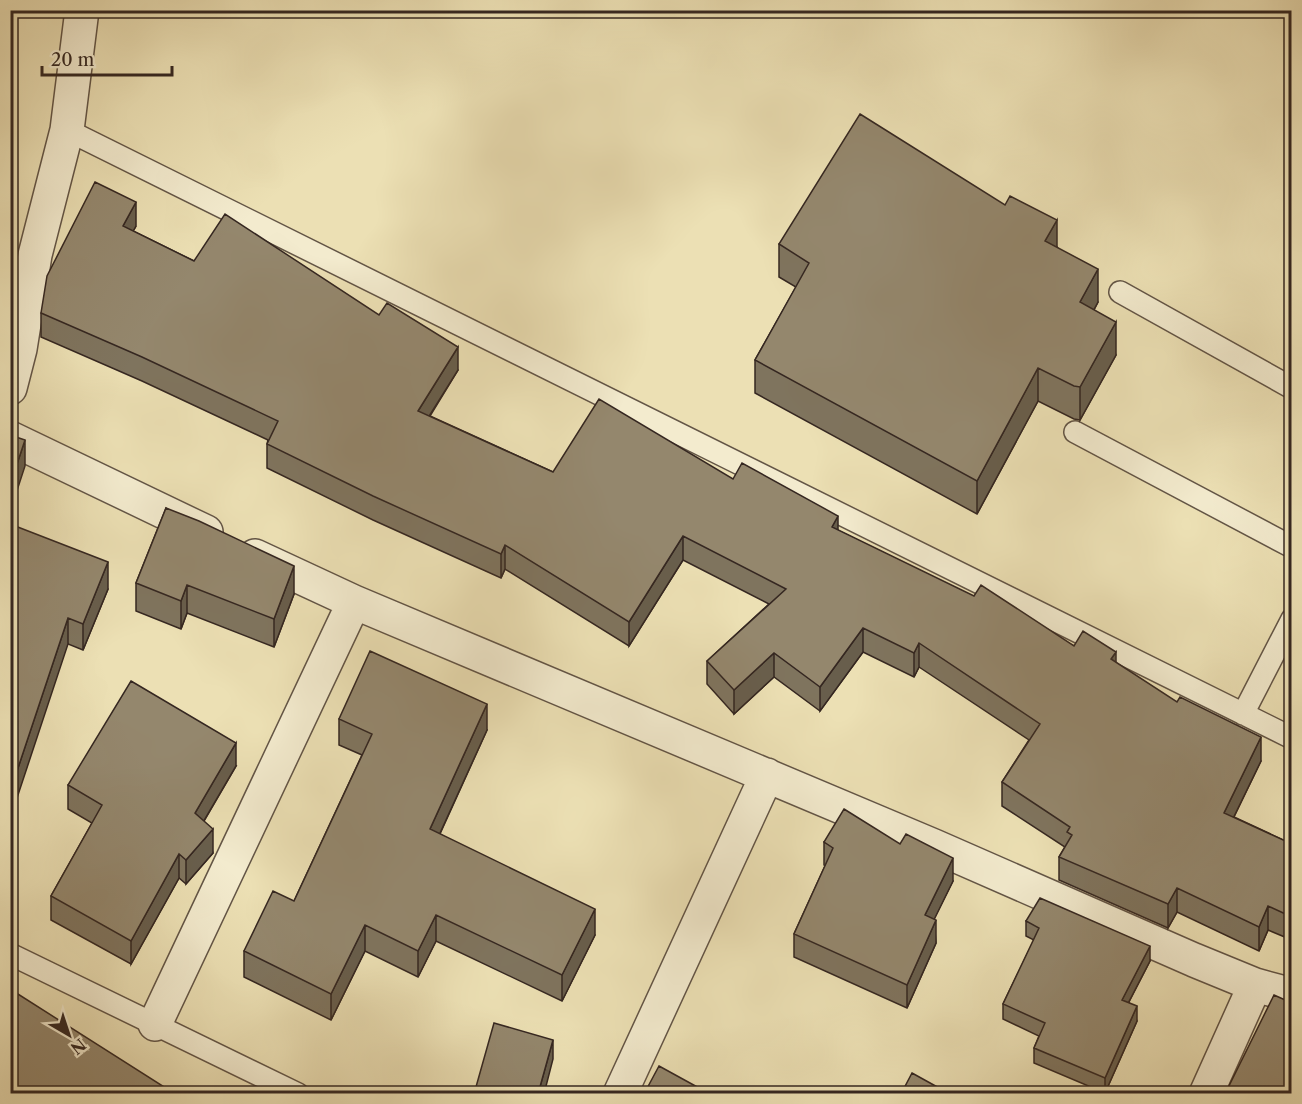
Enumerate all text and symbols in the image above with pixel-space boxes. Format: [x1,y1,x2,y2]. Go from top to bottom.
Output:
scale bar [42,39,172,77]
text: 20 m [51,49,95,71]
north arrow [39,1005,99,1065]
text: N [67,1035,90,1059]

